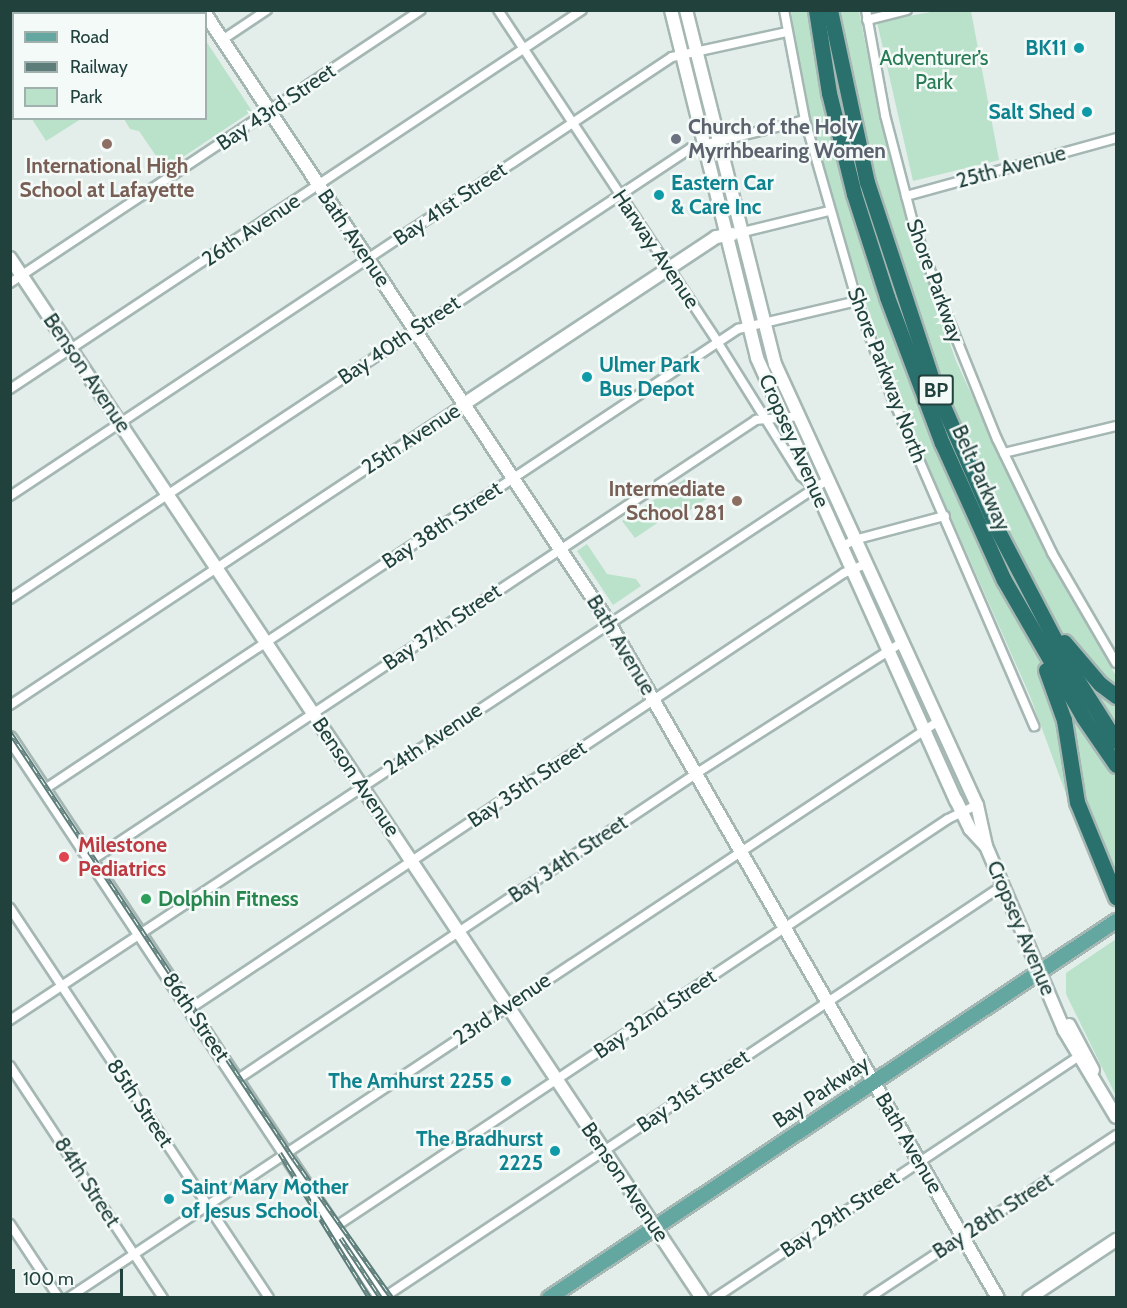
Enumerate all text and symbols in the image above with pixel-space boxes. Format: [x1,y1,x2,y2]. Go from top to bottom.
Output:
legend [12,12,207,120]
text: Road [70,26,109,48]
place label: BK11 [1025,35,1067,61]
marker: BK11 [1072,41,1086,55]
park label: Adventurer’s Park [879,45,989,95]
text: Railway [70,56,128,78]
street label: Bay 43rd Street [212,58,340,156]
text: Park [70,86,102,108]
place label: Salt Shed [989,99,1075,125]
marker: Salt Shed [1080,105,1094,119]
place label: Church of the Holy Myrrhbearing Women [688,114,886,164]
marker: Church of the Holy Myrrhbearing Women [669,132,683,146]
marker: International High School at Lafayette [100,137,114,151]
street label: 25th Avenue [954,140,1068,194]
place label: International High School at Lafayette [20,153,194,203]
street label: Bay 41st Street [389,157,511,251]
place label: Eastern Car & Care Inc [671,170,774,220]
street label: Bath Avenue [312,184,396,292]
street label: Harway Avenue [607,185,705,313]
street label: 26th Avenue [197,188,305,272]
marker: Eastern Car & Care Inc [652,188,666,202]
street label: Shore Parkway [901,216,969,346]
street label: Shore Parkway North [842,284,932,466]
street label: Bay 40th Street [333,290,465,390]
street label: Benson Avenue [38,309,136,437]
place label: Ulmer Park Bus Depot [599,352,700,402]
marker: Ulmer Park Bus Depot [580,370,594,384]
street label: Cropsey Avenue [753,370,835,512]
road number: BP [916,373,956,407]
street label: 25th Avenue [357,398,465,480]
street label: Belt Parkway [946,421,1016,535]
street label: Bay 38th Street [377,476,507,574]
place label: Intermediate School 281 [608,476,725,526]
marker: Intermediate School 281 [730,494,744,508]
street label: Bay 37th Street [378,578,506,676]
street label: Bath Avenue [581,590,661,700]
street label: 24th Avenue [379,697,487,781]
street label: Benson Avenue [307,713,405,841]
street label: Bay 35th Street [463,735,591,833]
street label: Bay 34th Street [504,810,632,908]
place label: Milestone Pediatrics [78,832,167,882]
marker: Milestone Pediatrics [55,848,73,866]
street label: Cropsey Avenue [981,857,1061,999]
place label: Dolphin Fitness [158,886,299,912]
marker: Dolphin Fitness [139,892,153,906]
street label: Bay 32nd Street [589,964,721,1064]
street label: 23rd Avenue [449,967,555,1051]
street label: 86th Street [157,968,235,1066]
street label: Bay 31st Street [632,1044,754,1138]
street label: Bay Parkway [768,1051,874,1133]
street label: 85th Street [101,1054,179,1152]
place label: The Amhurst 2255 [328,1068,494,1094]
marker: The Amhurst 2255 [499,1074,513,1088]
street label: Bath Avenue [870,1088,948,1198]
street label: Benson Avenue [576,1118,674,1246]
place label: The Bradhurst 2225 [416,1126,543,1176]
street label: 84th Street [49,1132,125,1232]
marker: The Bradhurst 2225 [548,1144,562,1158]
street label: Bay 29th Street [776,1165,904,1263]
street label: Bay 28th Street [928,1168,1058,1264]
place label: Saint Mary Mother of Jesus School [181,1174,348,1224]
marker: Saint Mary Mother of Jesus School [162,1192,176,1206]
scale bar [15,1257,126,1295]
text: 100 m [23,1268,74,1290]

